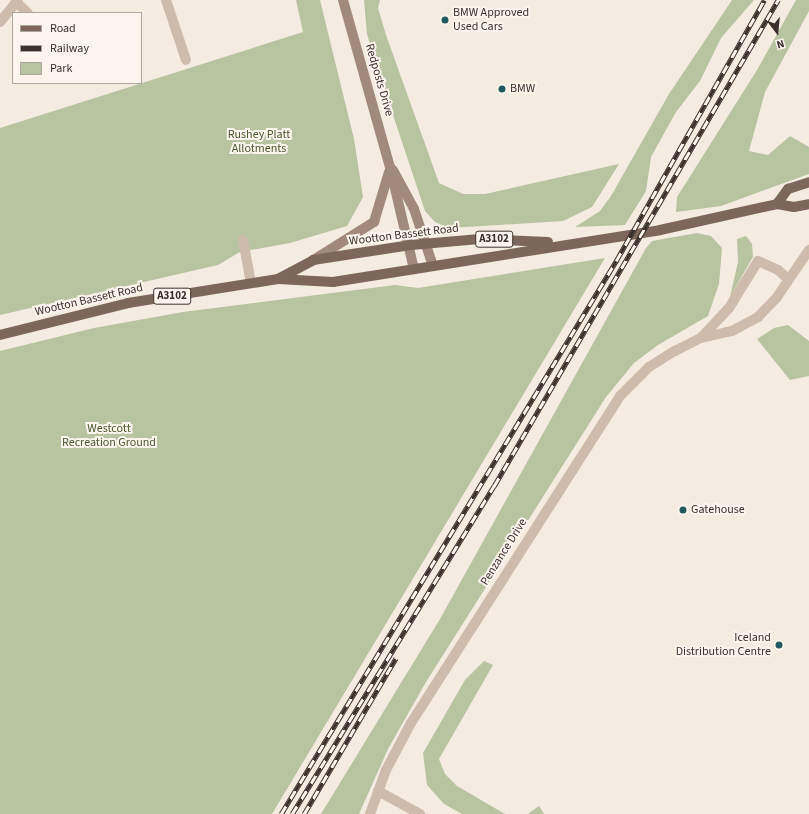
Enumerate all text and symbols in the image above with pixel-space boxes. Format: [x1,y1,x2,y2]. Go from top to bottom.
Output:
place label: BMW Approved Used Cars [453,6,529,34]
legend [12,12,142,84]
north arrow [757,12,797,52]
marker: BMW Approved Used Cars [440,15,450,25]
text: Road [50,20,76,37]
text: N [775,36,786,52]
text: Railway [50,40,89,57]
street label: Redposts Drive [362,42,396,118]
text: Park [50,60,72,77]
place label: BMW [510,82,535,96]
marker: BMW [497,84,507,94]
park label: Rushey Platt Allotments [228,128,290,156]
street label: Wootton Bassett Road [348,221,460,249]
road number: A3102 [475,230,513,248]
street label: Wootton Bassett Road [34,281,144,319]
road number: A3102 [153,287,191,305]
park label: Westcott Recreation Ground [62,422,156,450]
place label: Gatehouse [691,503,745,517]
marker: Gatehouse [678,505,688,515]
street label: Penzance Drive [478,516,530,588]
place label: Iceland Distribution Centre [676,631,771,659]
marker: Iceland Distribution Centre [774,640,784,650]

